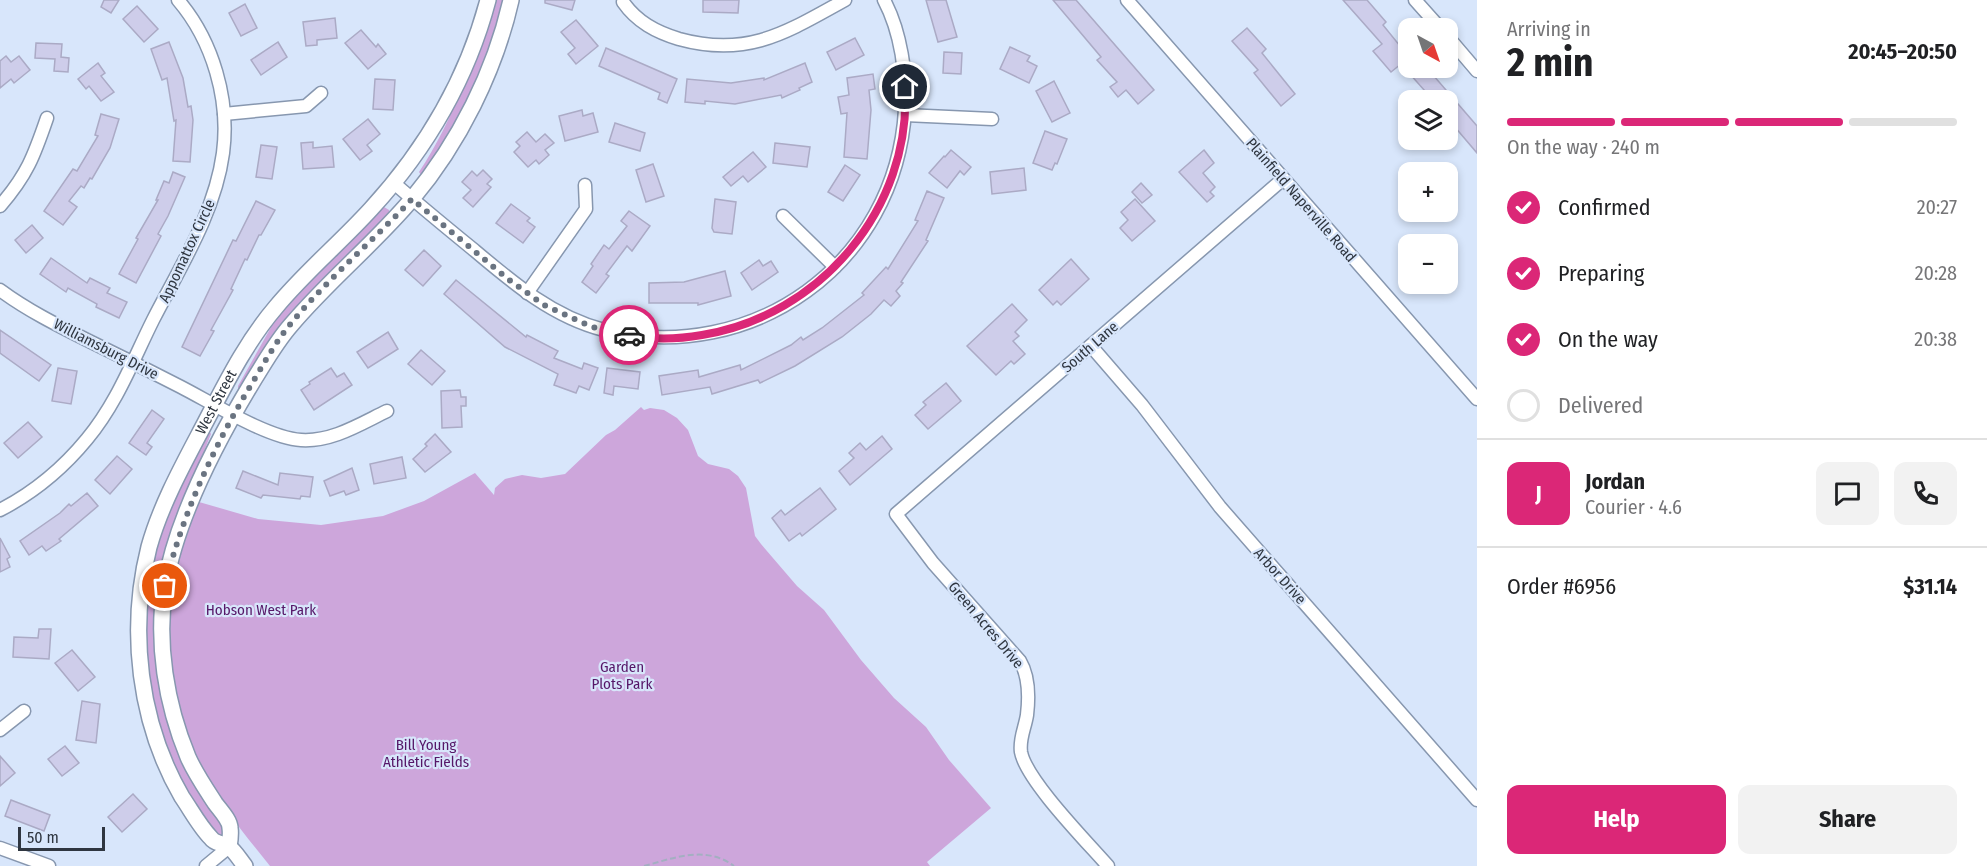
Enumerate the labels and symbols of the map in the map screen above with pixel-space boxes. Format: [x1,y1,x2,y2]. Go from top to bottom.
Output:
north arrow [1398,18,1458,78]
pin [879,61,930,112]
street label: Plainfield Naperville Road [1242,134,1360,266]
street label: Appomattox Circle [155,196,219,306]
courier [599,305,659,365]
street label: Williamsburg Drive [51,315,161,383]
street label: South Lane [1058,318,1122,376]
street label: West Street [192,367,241,437]
street label: Arbor Drive [1250,544,1310,608]
pin [139,560,190,611]
street label: Green Acres Drive [944,578,1028,672]
park label: Hobson West Park [206,601,316,619]
park label: Garden Plots Park [592,658,652,693]
park label: Bill Young Athletic Fields [383,736,469,771]
scale bar [18,824,105,852]

